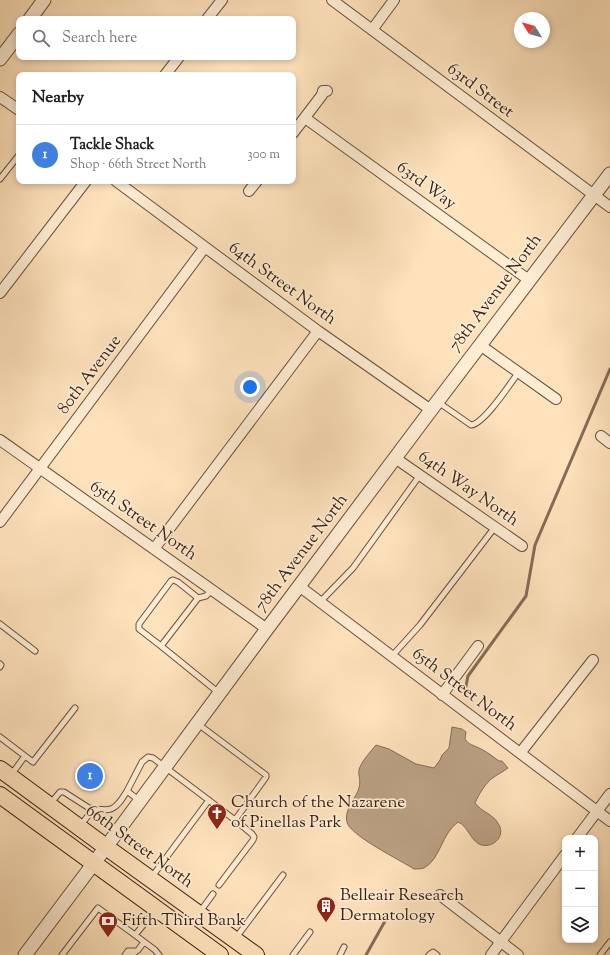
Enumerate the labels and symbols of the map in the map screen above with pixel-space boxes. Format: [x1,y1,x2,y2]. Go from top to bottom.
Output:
north arrow [514,12,550,48]
street label: 63rd Street [441,58,519,124]
street label: 63rd Way [391,156,461,216]
street label: 78th Avenue North [444,229,548,357]
street label: 64th Street North [223,237,341,331]
street label: 80th Avenue [52,330,128,420]
your location [240,377,260,397]
street label: 64th Way North [413,445,523,533]
street label: 65th Street North [85,475,201,567]
street label: 78th Avenue North [250,489,354,617]
street label: 65th Street North [406,643,522,738]
pin: 1 [77,761,103,791]
place label: Church of the Nazarene of Pinellas Park [231,791,405,835]
street label: 66th Street North [80,800,198,894]
church icon: Church of the Nazarene of Pinellas Park [206,802,228,830]
place label: Belleair Research Dermatology [340,884,464,928]
building icon: Belleair Research Dermatology [315,895,337,923]
place label: Fifth Third Bank [122,909,245,933]
bank icon: Fifth Third Bank [97,910,119,938]

